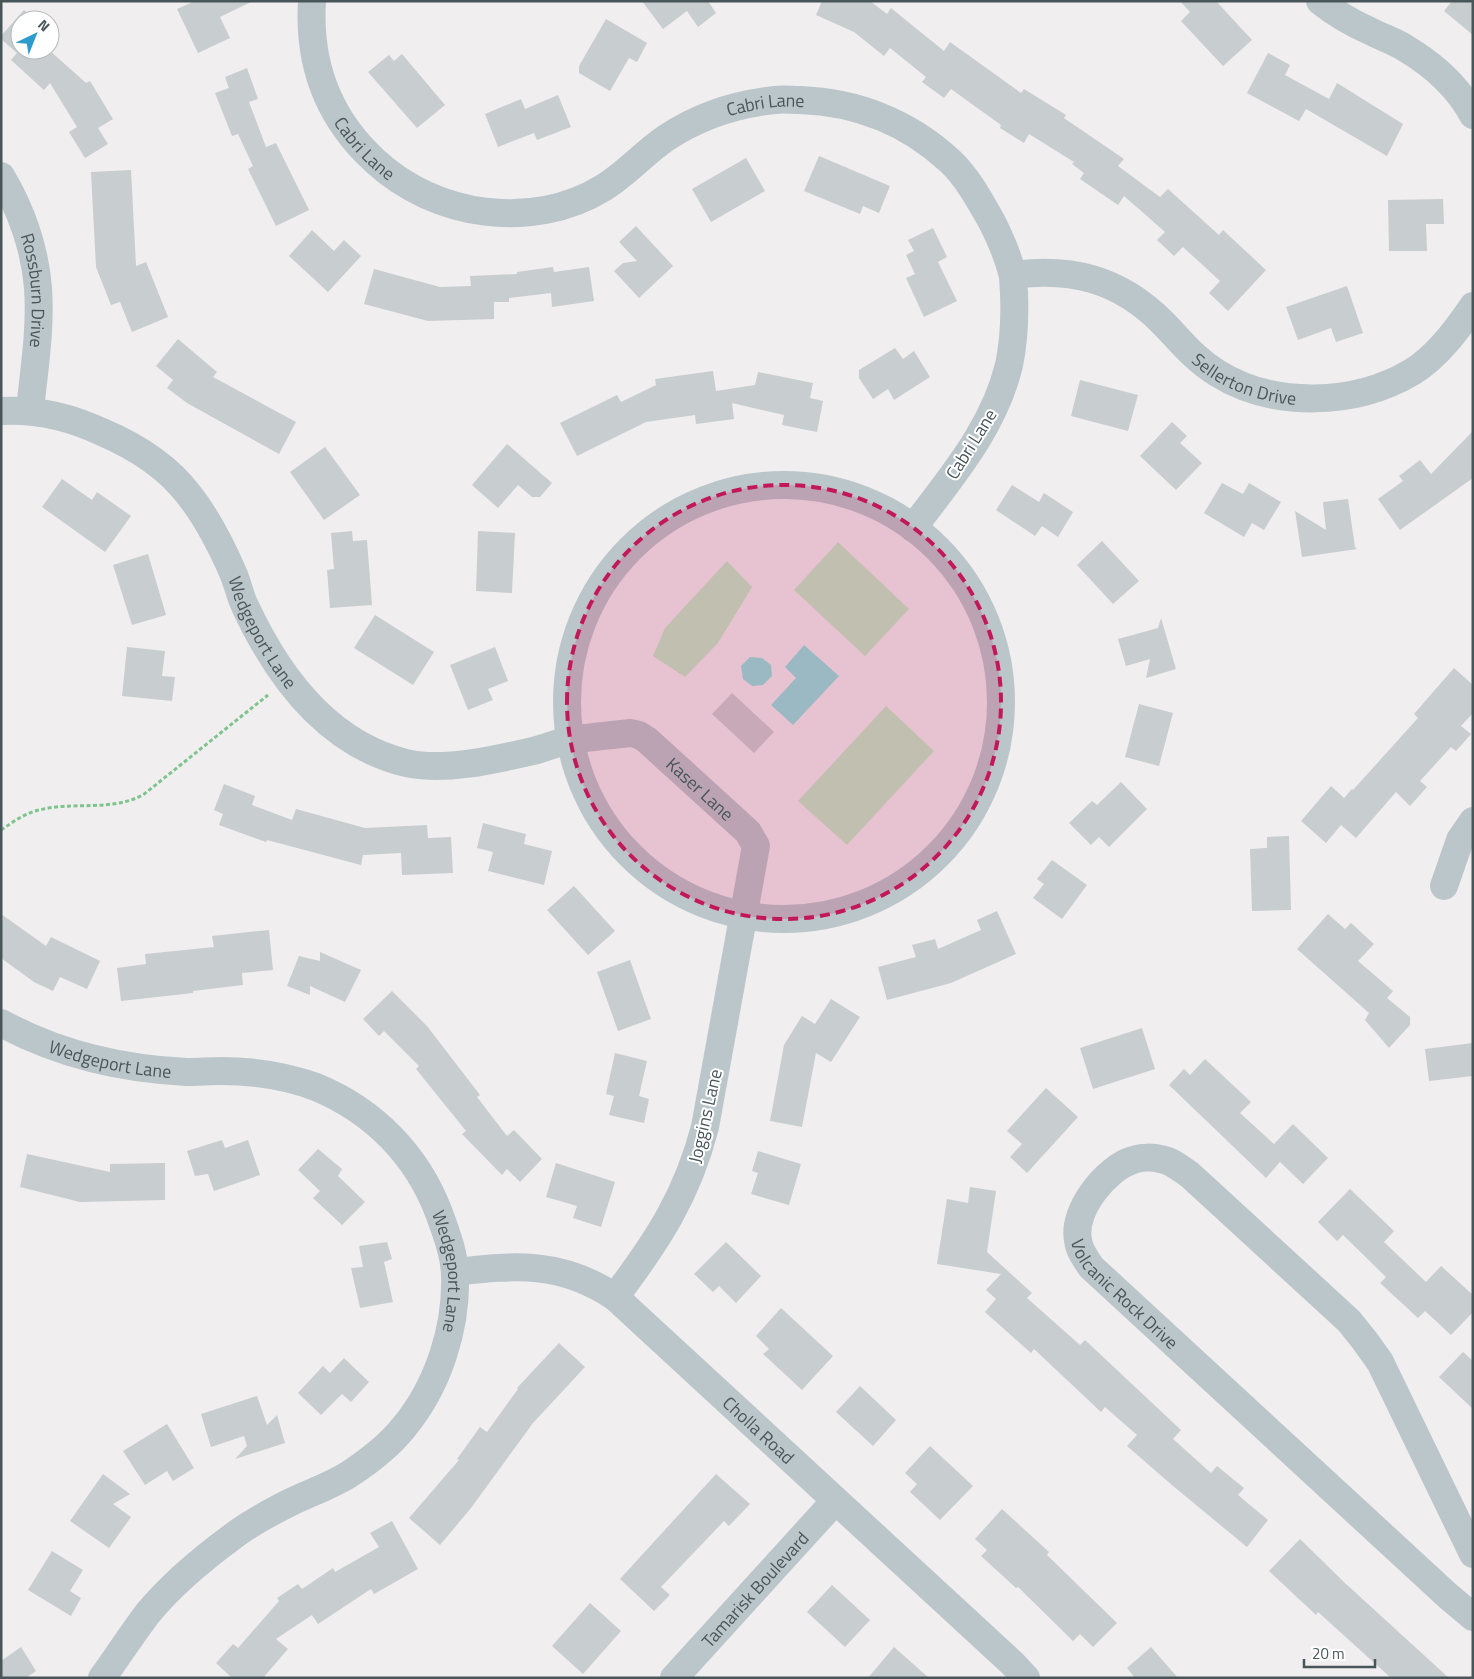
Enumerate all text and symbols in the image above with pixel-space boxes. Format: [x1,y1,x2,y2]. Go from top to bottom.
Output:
north arrow [10,10,60,60]
text: N [33,14,55,36]
street label: Cabri Lane [723,86,804,123]
street label: Cabri Lane [328,111,401,186]
street label: Rossburn Drive [14,230,52,349]
street label: Sellerton Drive [1186,346,1298,411]
street label: Cabri Lane [939,403,1003,485]
street label: Wedgeport Lane [222,573,304,694]
street label: Kaser Lane [660,751,740,827]
street label: Wedgeport Lane [45,1033,172,1085]
street label: Joggins Lane [681,1066,729,1166]
street label: Wedgeport Lane [426,1206,469,1335]
street label: Volcanic Rock Drive [1064,1236,1185,1355]
street label: Cholla Road [717,1390,801,1470]
street label: Tamarisk Boulevard [695,1525,815,1653]
scale bar [1304,1636,1375,1668]
text: 20 m [1312,1642,1345,1665]

